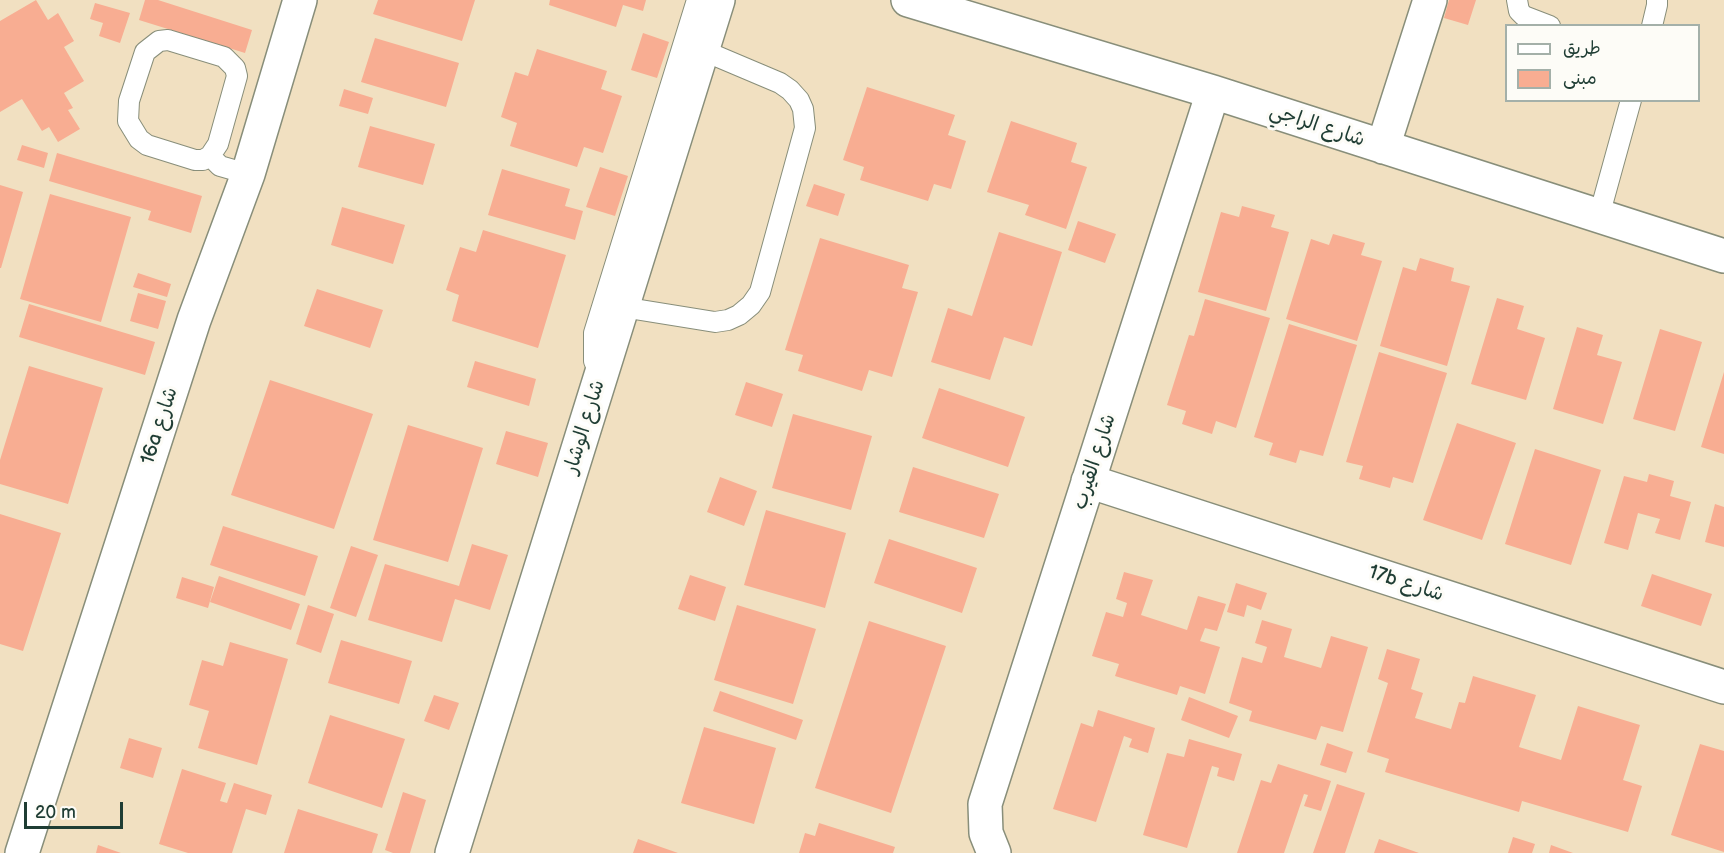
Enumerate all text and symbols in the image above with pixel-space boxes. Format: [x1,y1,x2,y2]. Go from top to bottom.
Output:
legend [1505,24,1700,102]
text: طريق [1563,38,1601,59]
text: مبنى [1563,68,1597,89]
street label: شارع الراجي [1266,99,1368,153]
street label: شارع الوشار [559,377,611,477]
street label: 16a شارع [136,384,184,468]
street label: شارع القيرب [1068,411,1122,513]
street label: 17b شارع [1365,561,1447,607]
scale bar [27,790,126,828]
text: 20 m [35,802,76,823]

